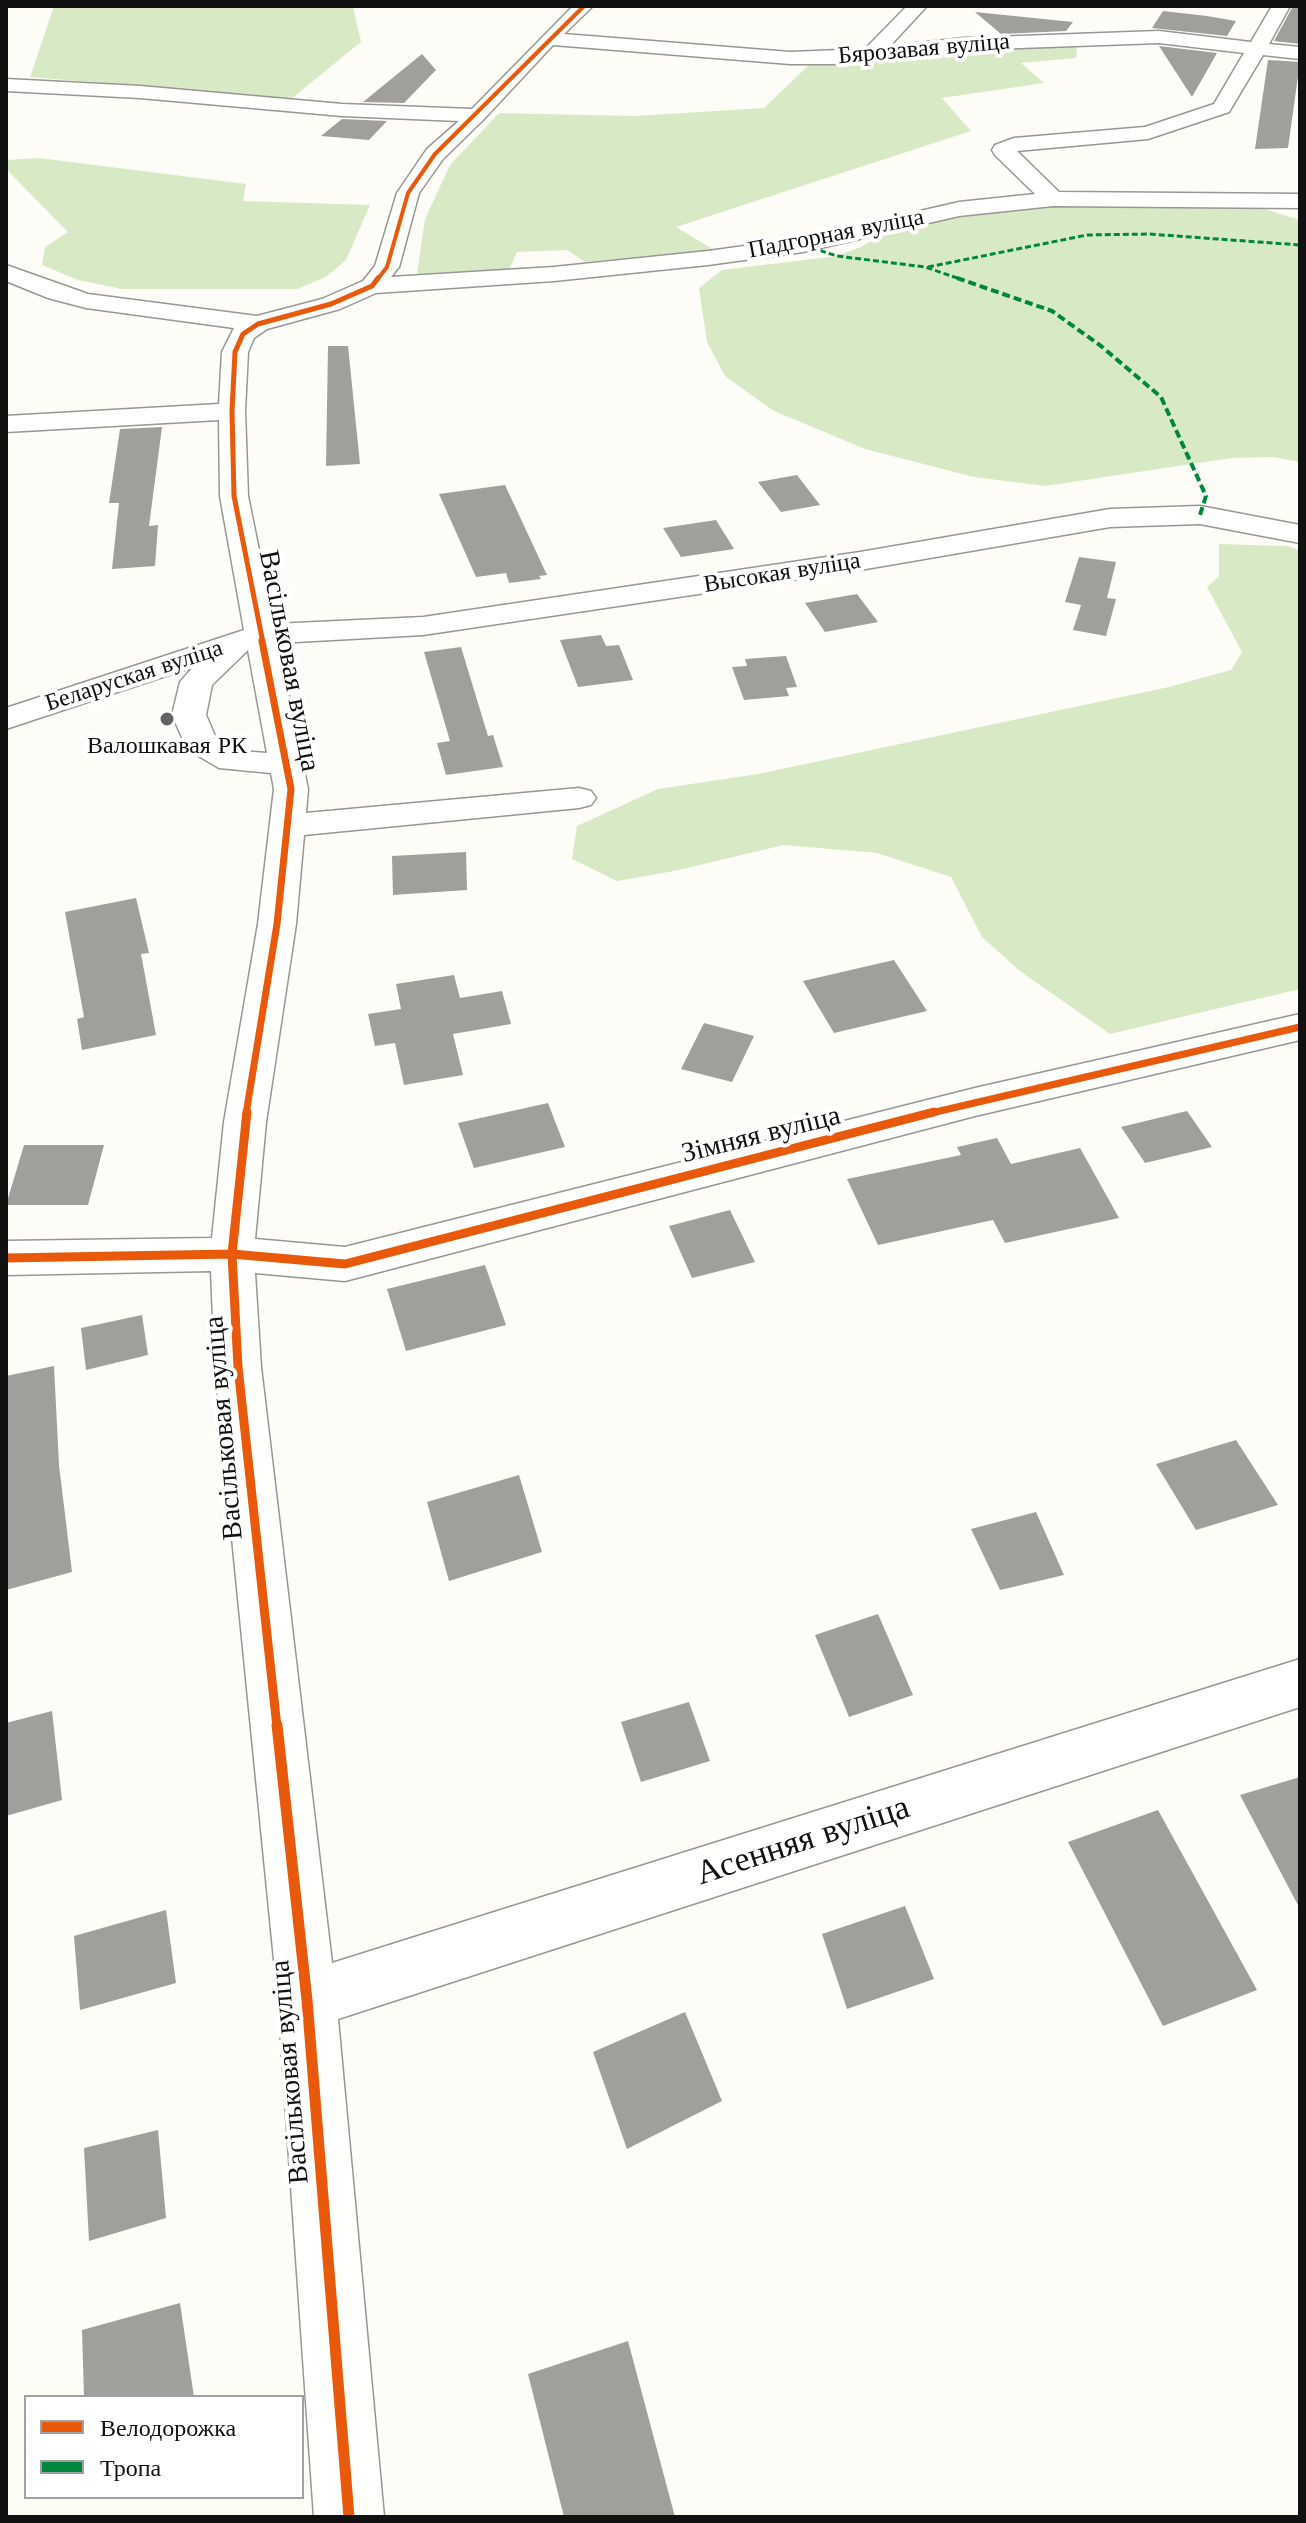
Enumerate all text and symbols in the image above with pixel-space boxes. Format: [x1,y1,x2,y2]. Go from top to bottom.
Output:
street label: Бярозавая вуліца [837,27,1011,71]
street label: Падгорная вуліца [746,203,926,265]
street label: Высокая вуліца [702,546,862,600]
street label: Васільковая вуліца [251,548,327,774]
street label: Беларуская вуліца [42,634,226,718]
marker: Валошкавая РК [158,710,176,728]
place label: Валошкавая РК [87,732,247,760]
street label: Зімняя вуліца [678,1099,844,1171]
street label: Васільковая вуліца [197,1315,251,1541]
street label: Асенняя вуліца [691,1787,915,1895]
street label: Васільковая вуліца [263,1959,317,2185]
legend [24,2395,304,2499]
text: Велодорожка [100,2413,236,2442]
text: Тропа [100,2453,161,2482]

